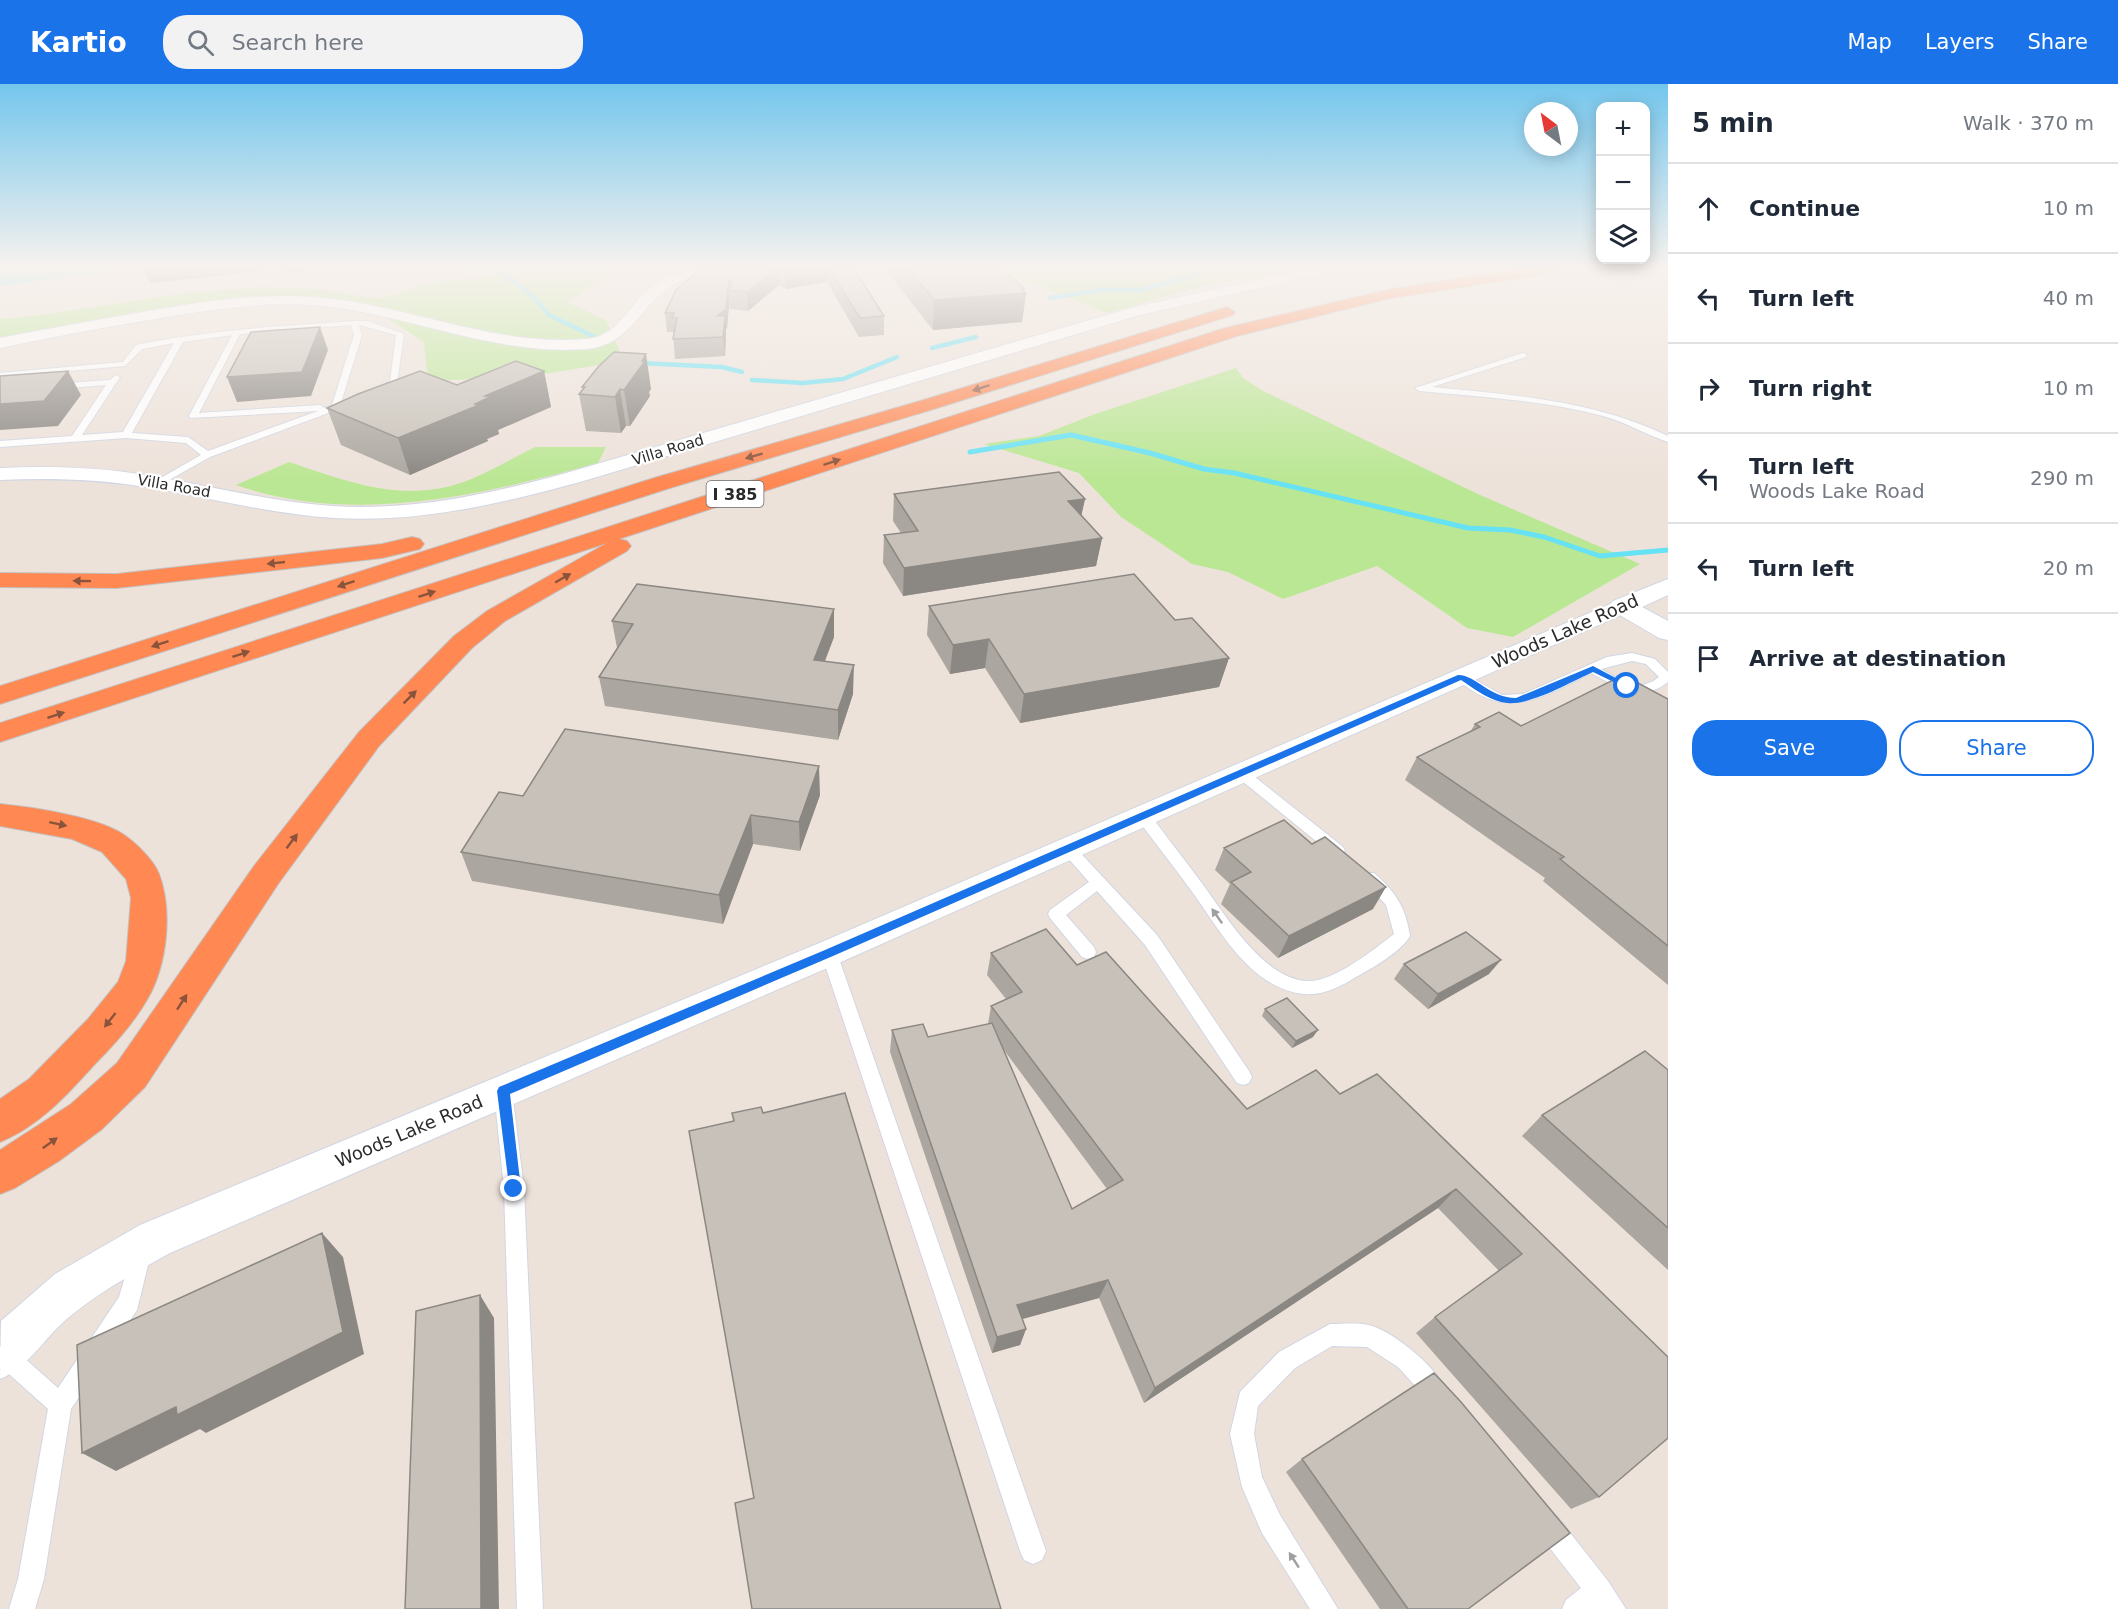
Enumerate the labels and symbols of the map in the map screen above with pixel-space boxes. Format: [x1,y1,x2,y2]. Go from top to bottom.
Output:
north arrow [1524,102,1578,156]
one-way arrow [972,383,990,393]
street label: Villa Road [630,431,706,469]
one-way arrow [745,452,763,461]
one-way arrow [823,457,841,467]
street label: Villa Road [136,471,212,501]
road number: I 385 [706,481,764,507]
one-way arrow [266,558,285,568]
one-way arrow [555,573,572,583]
one-way arrow [73,576,92,586]
one-way arrow [337,580,355,589]
one-way arrow [418,589,436,598]
street label: Woods Lake Road [1489,589,1641,673]
one-way arrow [151,640,169,649]
one-way arrow [232,649,250,658]
route start [1613,672,1639,698]
one-way arrow [403,689,417,704]
one-way arrow [47,709,65,719]
one-way arrow [48,819,67,829]
one-way arrow [286,834,298,850]
one-way arrow [1211,909,1223,925]
one-way arrow [176,994,187,1010]
one-way arrow [103,1012,116,1028]
street label: Woods Lake Road [332,1090,486,1172]
one-way arrow [41,1137,57,1149]
route end [500,1175,526,1201]
one-way arrow [1289,1552,1300,1568]

